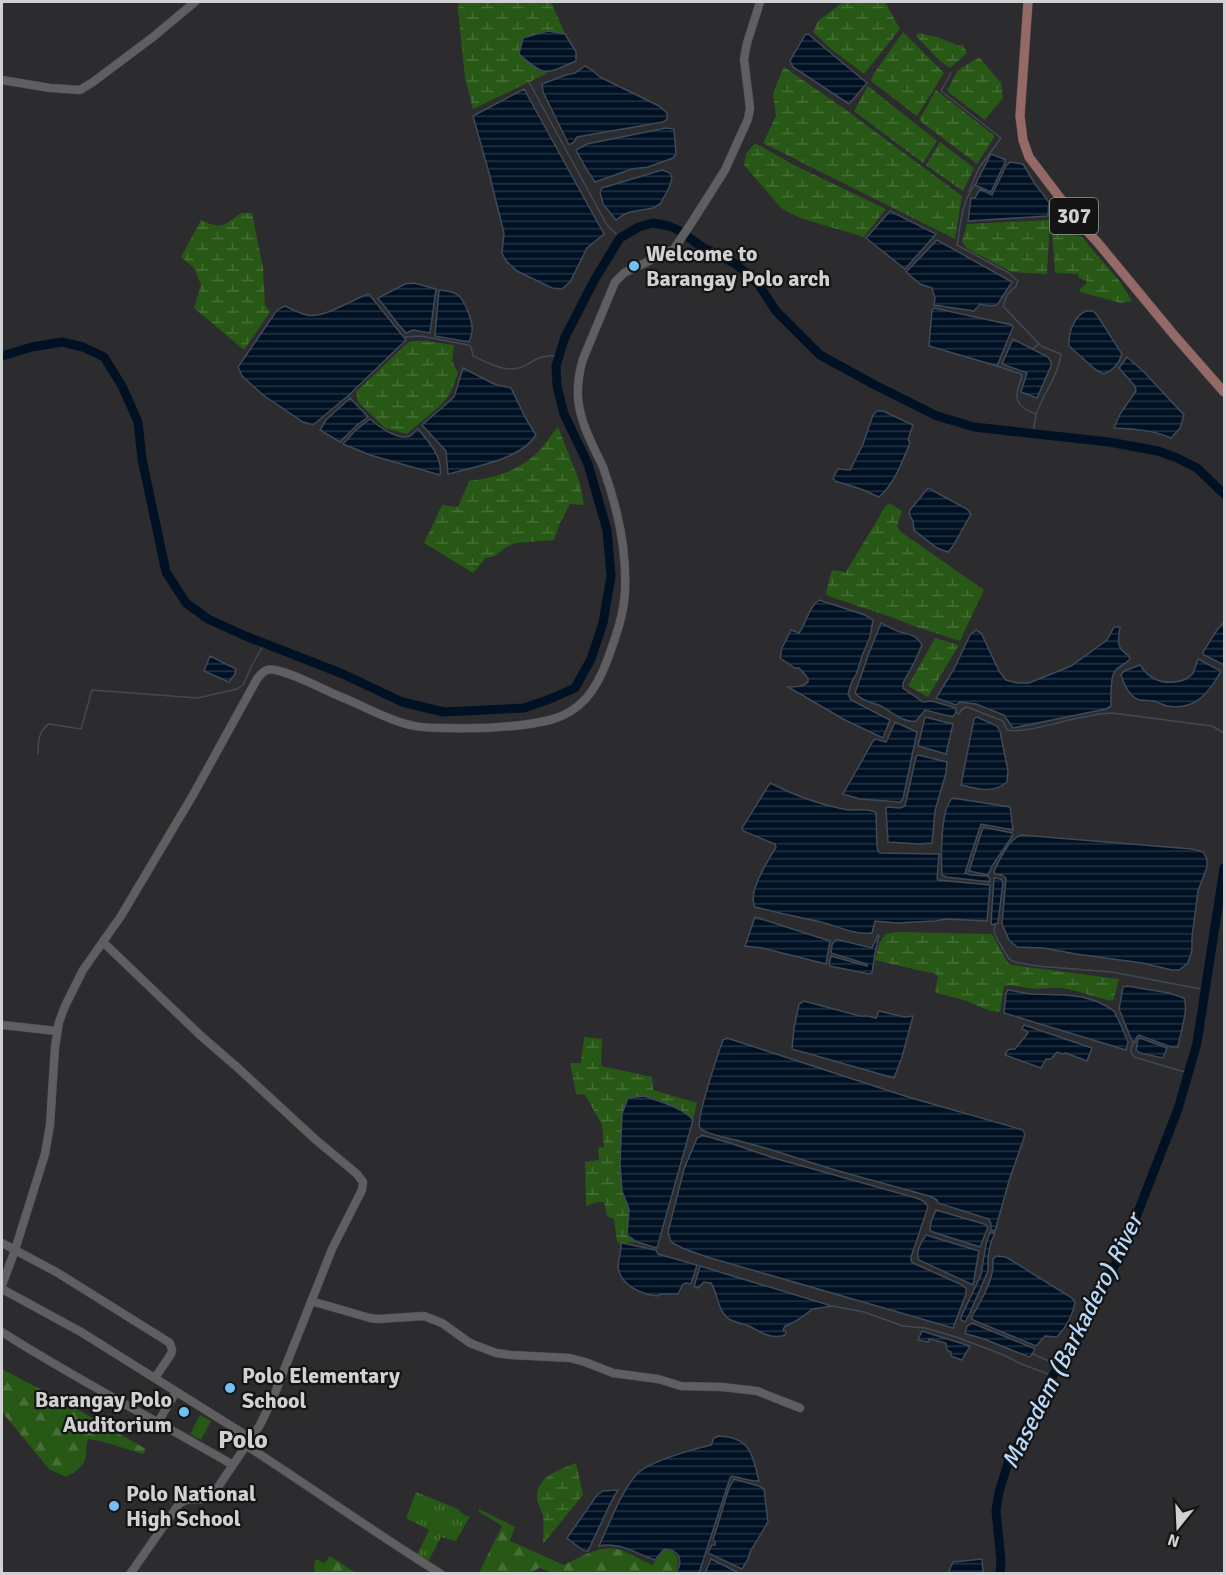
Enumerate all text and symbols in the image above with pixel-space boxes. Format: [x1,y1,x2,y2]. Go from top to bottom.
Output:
road number: 307 [1050,198,1098,234]
place label: Welcome to Barangay Polo arch [646,240,830,292]
marker: Welcome to Barangay Polo arch [627,259,641,273]
water label: Masedem (Barkadero) River [995,1206,1151,1473]
place label: Polo Elementary School [242,1362,400,1414]
marker: Polo Elementary School [223,1381,237,1395]
place label: Barangay Polo Auditorium [35,1386,172,1438]
marker: Barangay Polo Auditorium [177,1405,191,1419]
district label: Polo [218,1424,268,1456]
place label: Polo National High School [126,1480,256,1532]
north arrow [1148,1497,1208,1557]
marker: Polo National High School [107,1499,121,1513]
text: N [1165,1529,1182,1552]

